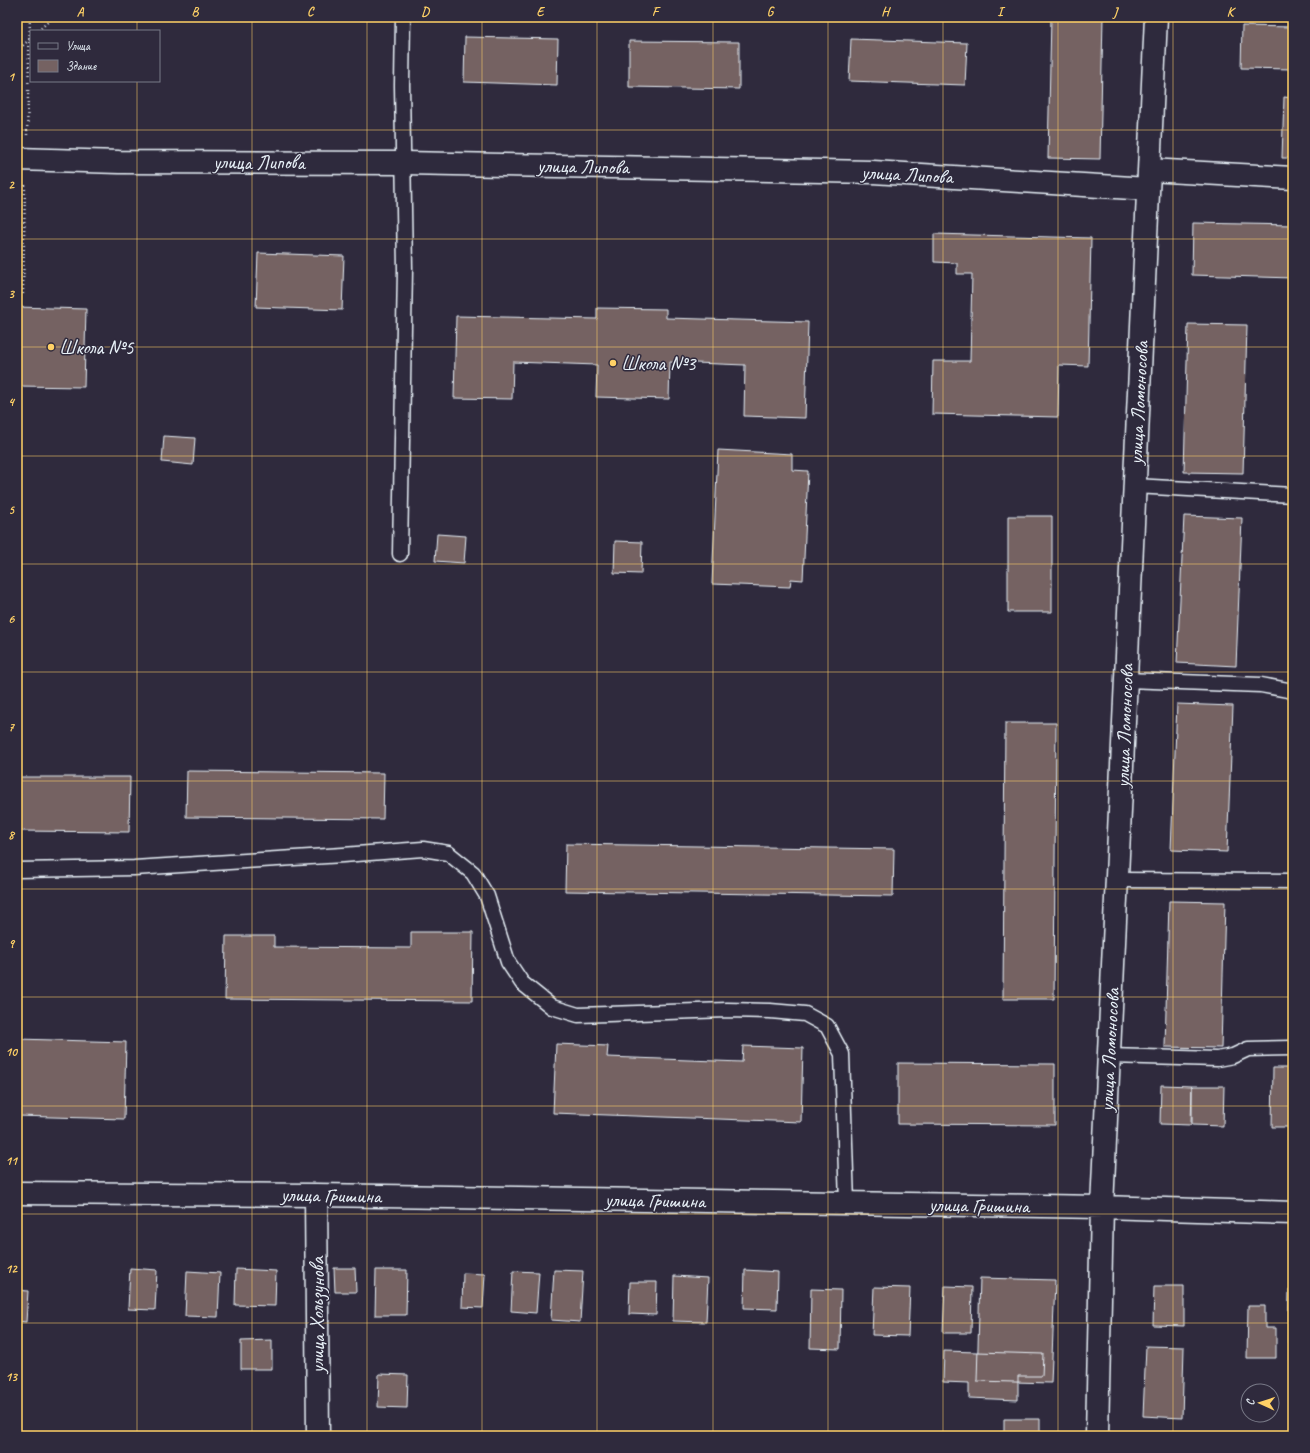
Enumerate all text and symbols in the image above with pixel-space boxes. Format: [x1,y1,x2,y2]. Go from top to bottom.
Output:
text: A [77,4,85,20]
text: B [192,4,200,20]
text: C [307,4,315,20]
text: D [421,4,430,20]
text: E [537,4,546,20]
text: F [652,4,661,20]
text: G [767,4,775,20]
text: H [881,4,891,20]
text: I [997,4,1006,20]
text: J [1112,4,1119,20]
text: K [1227,4,1237,20]
legend [30,30,160,82]
text: Улица [66,38,91,54]
text: Здание [66,58,97,74]
text: 1 [8,69,16,85]
street label: улица Липова [212,150,307,175]
street label: улица Липова [536,153,631,180]
street label: улица Липова [860,160,955,189]
text: 2 [8,177,15,193]
text: 3 [8,286,15,302]
place label: Школа №5 [59,335,134,360]
street label: улица Ломоносова [1123,339,1154,466]
marker: Школа №5 [46,342,56,352]
place label: Школа №3 [621,351,697,376]
marker: Школа №3 [608,358,618,368]
text: 4 [8,394,16,410]
text: 5 [8,502,15,518]
text: 6 [8,611,15,627]
street label: улица Ломоносова [1110,662,1139,789]
text: 7 [8,719,15,735]
text: 8 [8,827,16,843]
text: 9 [8,936,15,952]
street label: улица Ломоносова [1094,986,1125,1113]
text: 10 [5,1044,18,1060]
text: 11 [5,1153,19,1169]
street label: улица Гришина [280,1182,383,1209]
street label: улица Гришина [604,1187,707,1214]
street label: улица Гришина [928,1192,1031,1219]
street label: улица Хользунова [305,1256,330,1374]
text: 12 [5,1261,18,1277]
text: 13 [5,1369,18,1385]
north arrow [1240,1383,1280,1423]
text: С [1243,1398,1257,1406]

